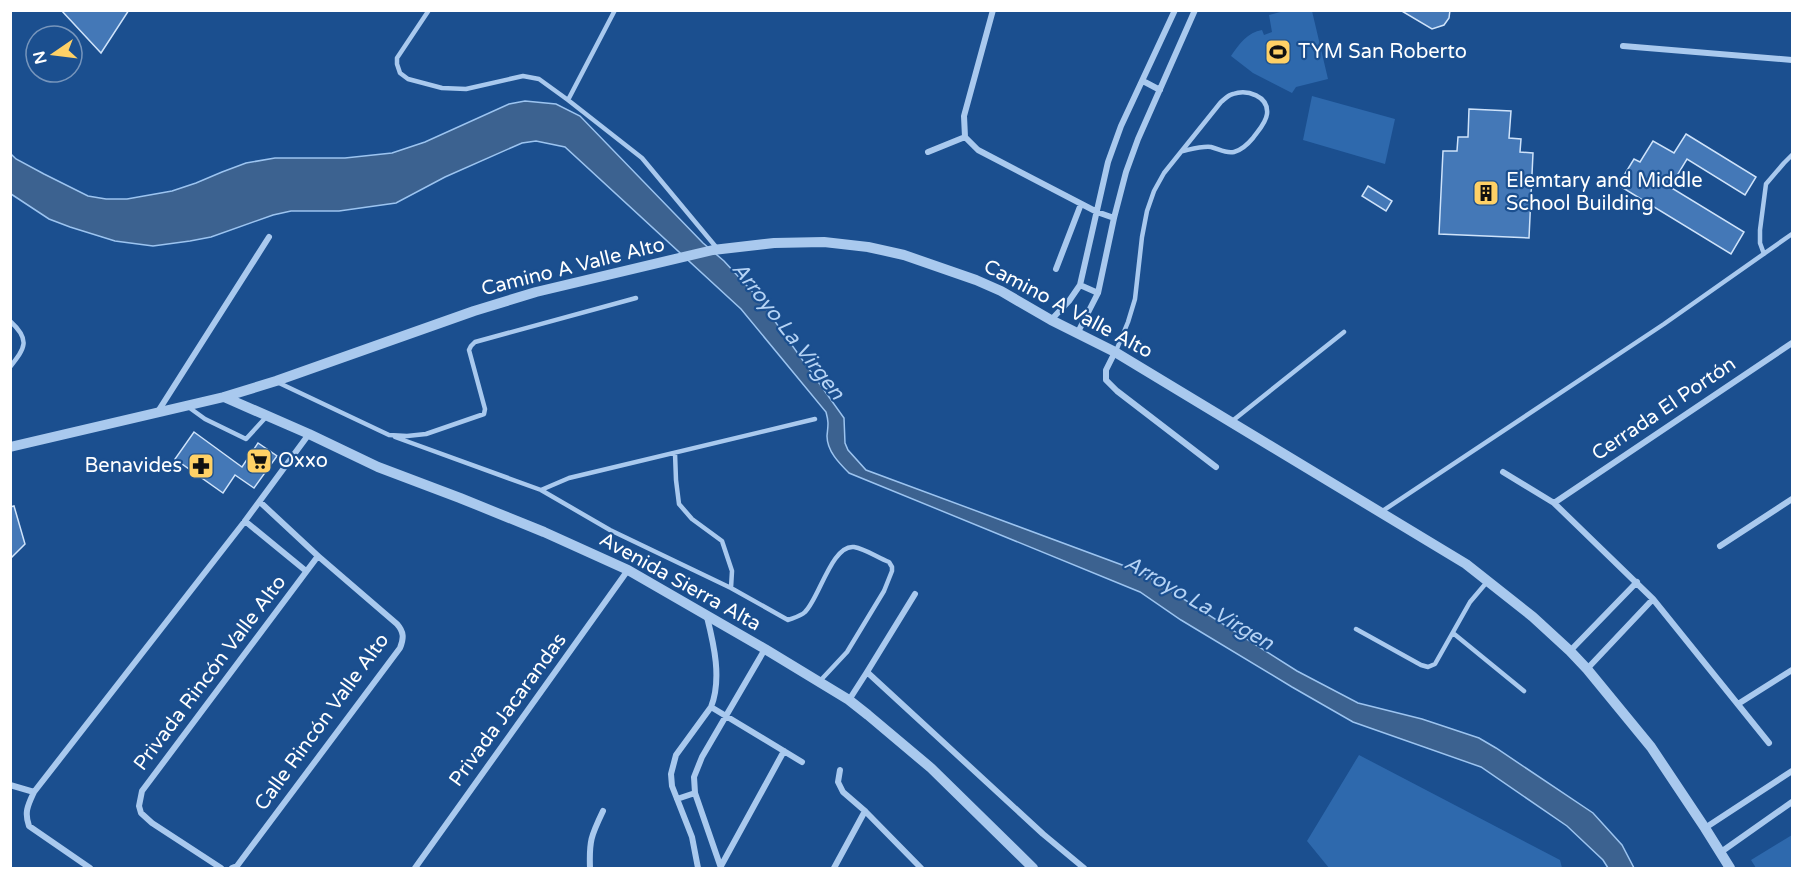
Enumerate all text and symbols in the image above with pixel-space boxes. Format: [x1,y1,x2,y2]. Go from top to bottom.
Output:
north arrow [24,24,84,84]
sports icon: TYM San Roberto [1263,37,1293,67]
place label: TYM San Roberto [1298,40,1467,64]
text: N [29,49,52,66]
place label: Elemtary and Middle School Building [1506,169,1703,216]
building icon: Elemtary and Middle School Building [1471,178,1501,208]
street label: Camino A Valle Alto [479,233,667,301]
street label: Camino A Valle Alto [979,254,1157,364]
water label: Arroyo La Virgen [726,257,850,406]
street label: Cerrada El Portón [1588,352,1740,466]
supermarket icon: Oxxo [244,446,274,476]
place label: Oxxo [278,449,328,473]
pharmacy icon: Benavides [186,451,216,481]
place label: Benavides [85,454,182,478]
street label: Avenida Sierra Alta [595,528,765,636]
water label: Arroyo La Virgen [1120,550,1279,656]
street label: Privada Rincón Valle Alto [129,571,291,775]
street label: Calle Rincón Valle Alto [250,629,394,815]
street label: Privada Jacarandas [444,629,572,791]

